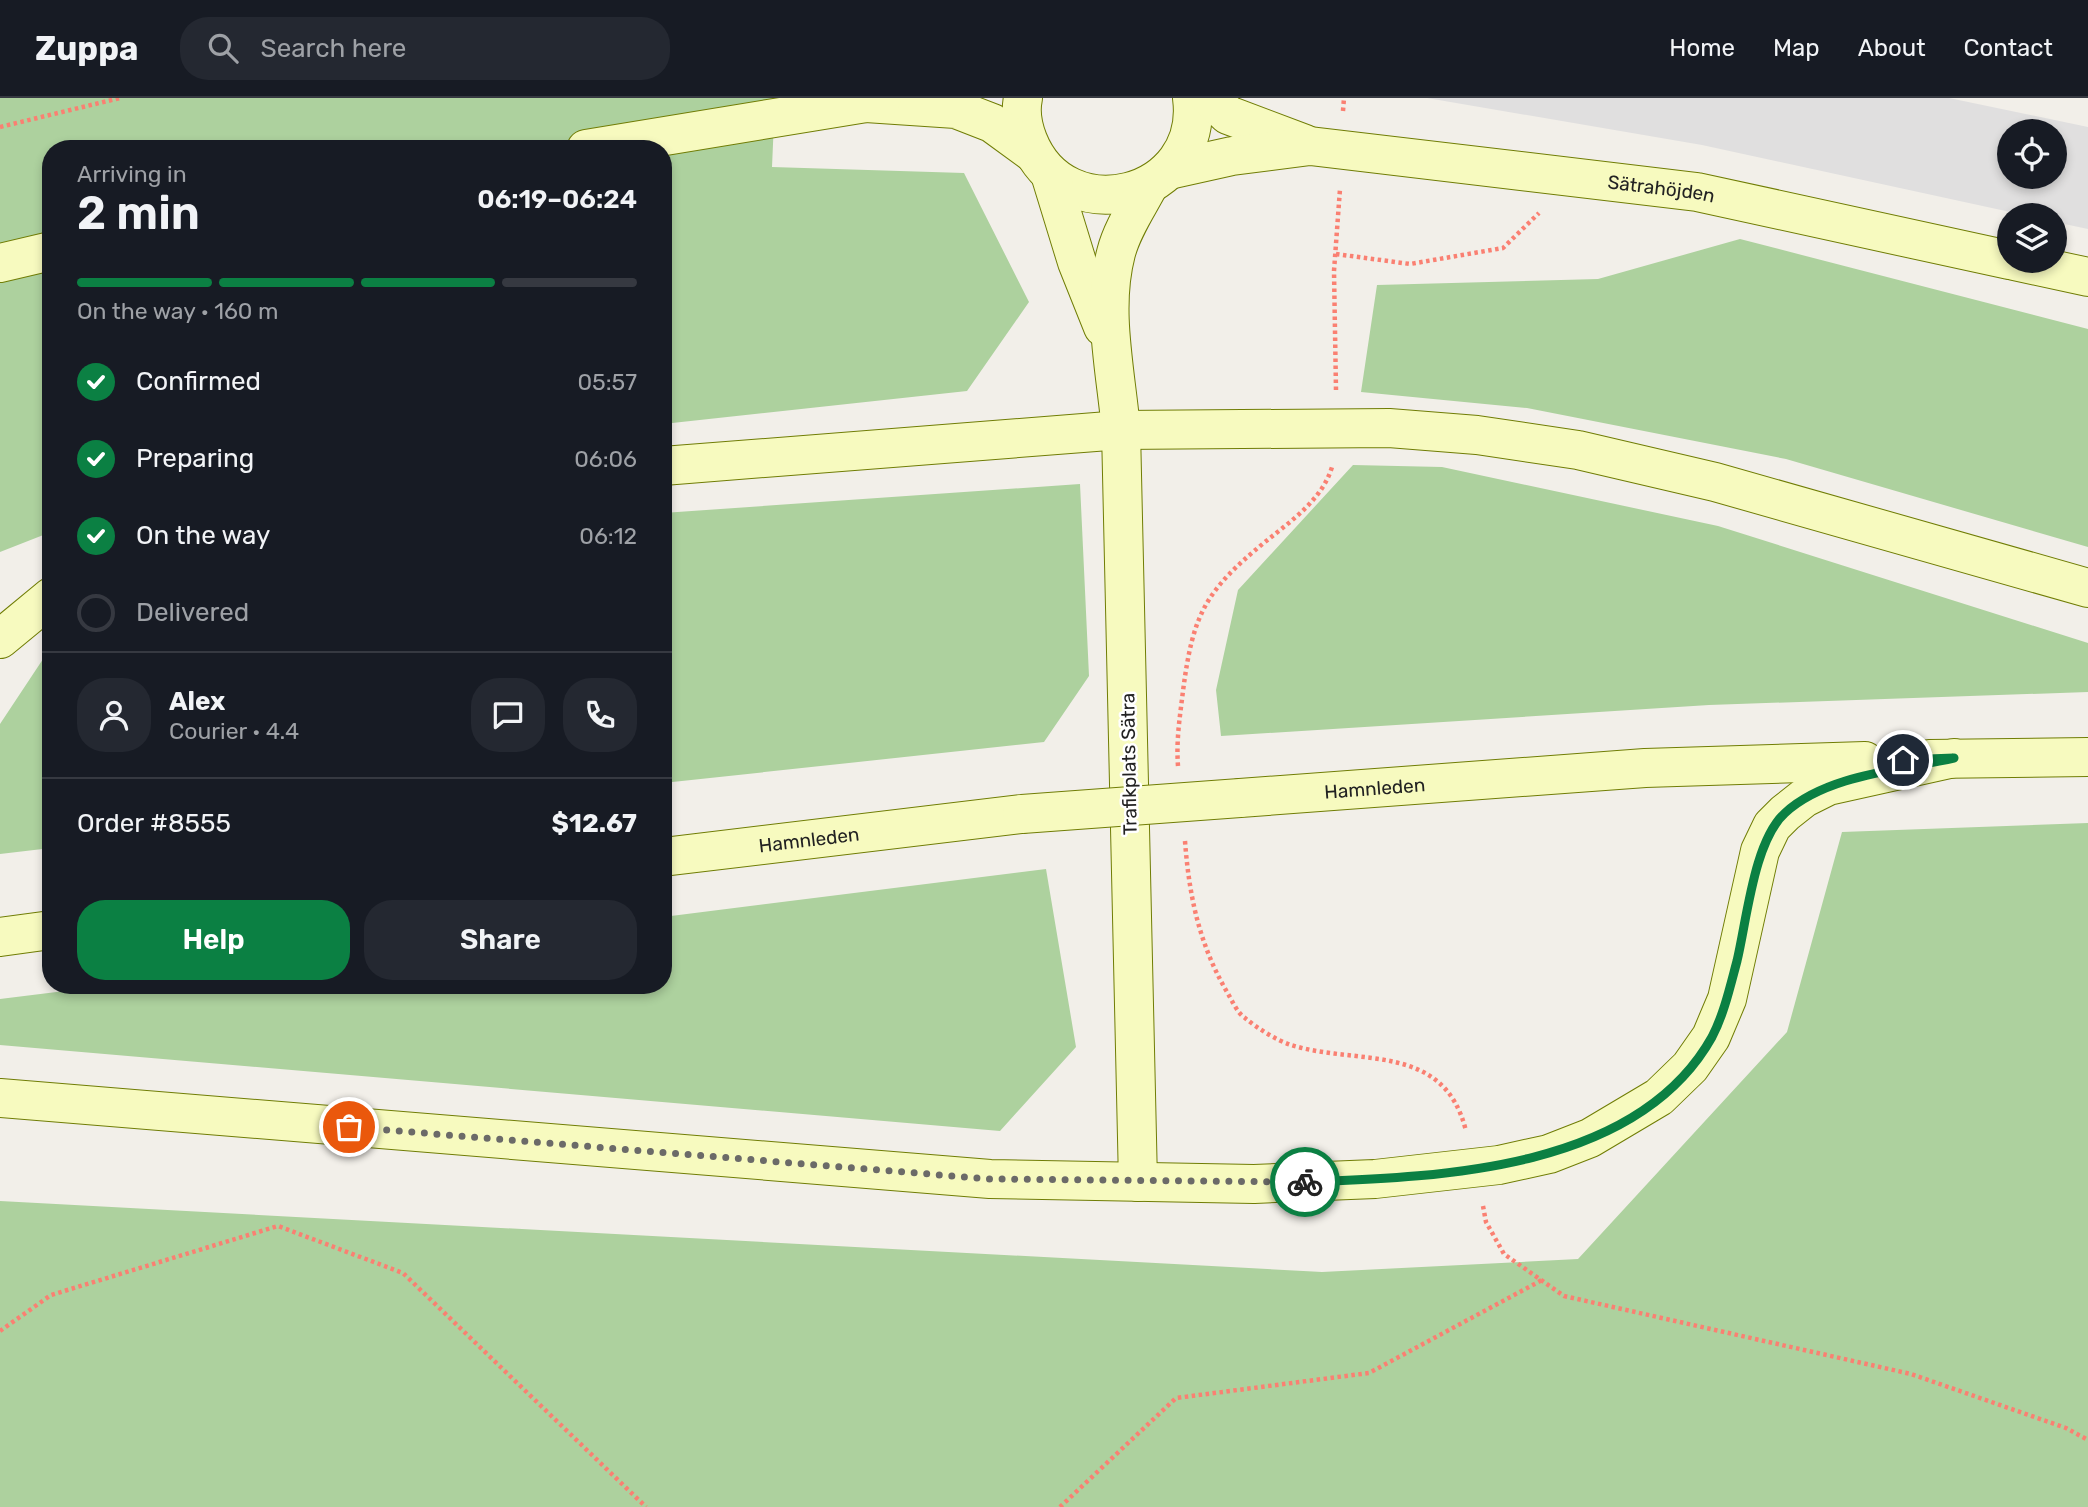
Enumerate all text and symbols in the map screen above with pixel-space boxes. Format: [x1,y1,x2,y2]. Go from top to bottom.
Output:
search box [180,17,670,80]
text: Zuppa [35,29,138,68]
icon: search [204,29,242,67]
text: Search here [260,33,406,64]
text: Home [1669,34,1735,62]
text: Map [1773,34,1820,62]
text: About [1858,34,1926,62]
text: Contact [1964,34,2053,62]
map controls [1997,119,2067,273]
button: locate [1997,119,2067,189]
text: Arriving in [77,160,187,188]
street label: Sätrahöjden [1606,170,1717,207]
text: 06:19–06:24 [477,184,637,215]
text: 2 min [77,186,200,241]
button: layers [1997,203,2067,273]
text: On the way · 160 m [77,297,279,325]
icon: check [77,363,115,401]
text: Confirmed [136,366,261,397]
text: 05:57 [577,368,637,396]
icon: check [77,440,115,478]
text: Preparing [136,443,254,474]
text: 06:06 [574,445,637,473]
icon: check [77,517,115,555]
text: On the way [136,520,270,551]
text: 06:12 [579,522,637,550]
text: Delivered [136,597,249,628]
button: person [77,678,151,752]
button: chat [471,678,545,752]
button: phone [563,678,637,752]
text: Alex [169,686,225,717]
street label: Trafikplats Sätra [1116,693,1142,835]
text: Courier · 4.4 [169,717,299,745]
pin [1873,730,1933,790]
icon: home [1884,741,1922,779]
street label: Hamnleden [1323,773,1426,803]
text: Order #8555 [77,808,231,839]
text: $12.67 [552,808,637,839]
street label: Hamnleden [757,822,861,857]
button: Help [77,900,350,980]
button: Share [364,900,637,980]
pin [319,1097,379,1157]
icon: bag [330,1108,368,1146]
courier [1270,1147,1340,1217]
icon: bike [1286,1163,1324,1201]

